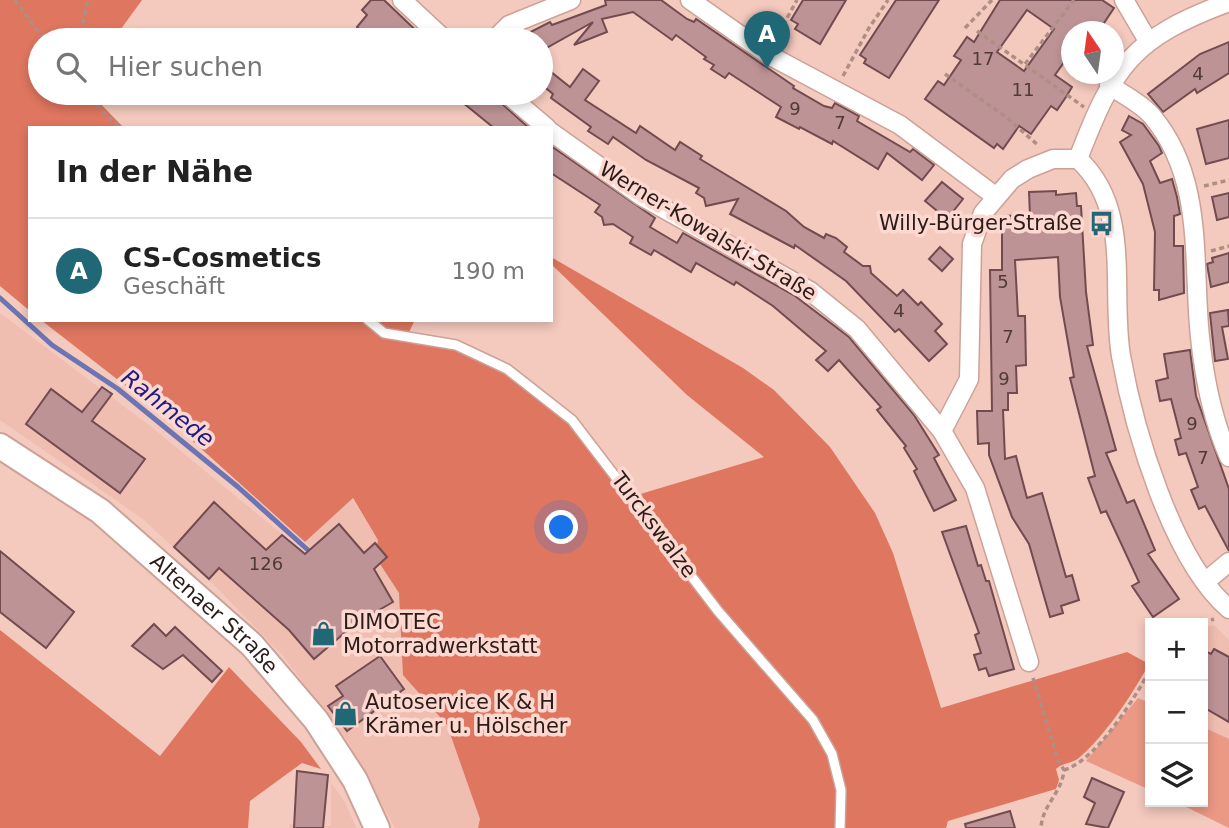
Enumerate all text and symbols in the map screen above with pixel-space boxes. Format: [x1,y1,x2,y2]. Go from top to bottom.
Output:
pin: A [744,11,790,69]
north arrow [1061,21,1124,84]
search box [28,28,553,105]
icon: search [52,48,90,86]
house number: 17 [972,48,994,69]
text: Hier suchen [108,52,263,82]
house number: 4 [1192,63,1204,84]
house number: 11 [1012,79,1034,100]
house number: 9 [789,98,801,119]
house number: 7 [834,112,846,133]
text: In der Nähe [56,154,253,189]
street label: Werner-Kowalski-Straße [595,157,821,305]
bus stop icon: Willy-Bürger-Straße [1088,209,1116,237]
place label: Willy-Bürger-Straße [879,211,1082,235]
text: CS-Cosmetics [123,243,321,273]
text: A [70,258,88,284]
text: 190 m [451,258,525,284]
house number: 5 [997,271,1009,292]
text: Geschäft [123,273,225,299]
house number: 4 [893,300,905,321]
house number: 7 [1002,326,1014,347]
water label: Rahmede [117,364,219,452]
house number: 9 [998,368,1010,389]
house number: 9 [1186,413,1198,434]
house number: 7 [1197,447,1209,468]
street label: Turckswalze [606,467,701,582]
your location [544,510,578,544]
street label: Altenaer Straße [145,549,283,678]
house number: 126 [249,553,283,574]
place label: DIMOTEC Motorradwerkstatt [343,610,538,658]
map controls [1145,618,1208,807]
button: + [1145,618,1208,681]
shop icon: DIMOTEC Motorradwerkstatt [309,620,337,648]
button: − [1145,681,1208,744]
place label: Autoservice K & H Krämer u. Hölscher [365,690,568,738]
shop icon: Autoservice K & H Krämer u. Hölscher [331,700,359,728]
button: layers [1145,744,1208,807]

